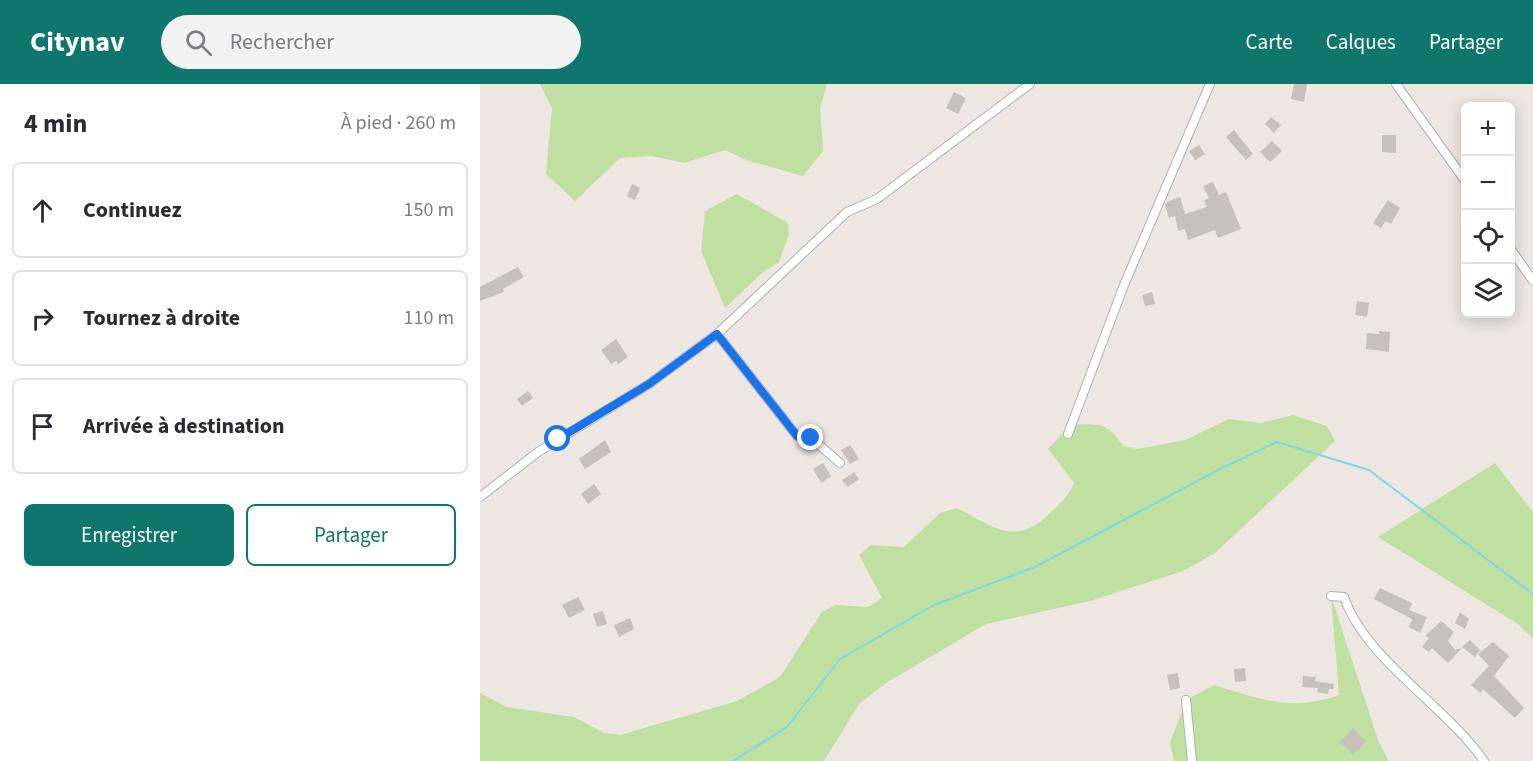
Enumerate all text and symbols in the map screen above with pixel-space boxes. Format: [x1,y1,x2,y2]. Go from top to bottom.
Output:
search box [161,15,581,69]
text: Citynav [30,22,125,62]
icon: search [182,26,215,59]
text: Rechercher [230,26,334,58]
text: Carte [1246,27,1293,57]
text: Calques [1326,27,1396,57]
text: Partager [1429,27,1503,57]
map controls [1461,102,1515,318]
button: + [1461,102,1515,156]
text: 4 min [24,105,87,142]
text: À pied · 260 m [341,109,456,137]
button: − [1461,156,1515,210]
icon: ahead [26,194,59,227]
text: Continuez [83,194,182,226]
text: 150 m [404,196,454,224]
button: locate [1461,210,1515,264]
button: layers [1461,264,1515,318]
icon: right [26,302,59,335]
text: Tournez à droite [83,302,240,334]
text: 110 m [404,304,454,332]
icon: arrive [26,410,59,443]
text: Arrivée à destination [83,410,285,442]
route end [797,424,823,450]
route start [544,425,570,451]
button: Enregistrer [24,504,234,566]
button: Partager [246,504,456,566]

